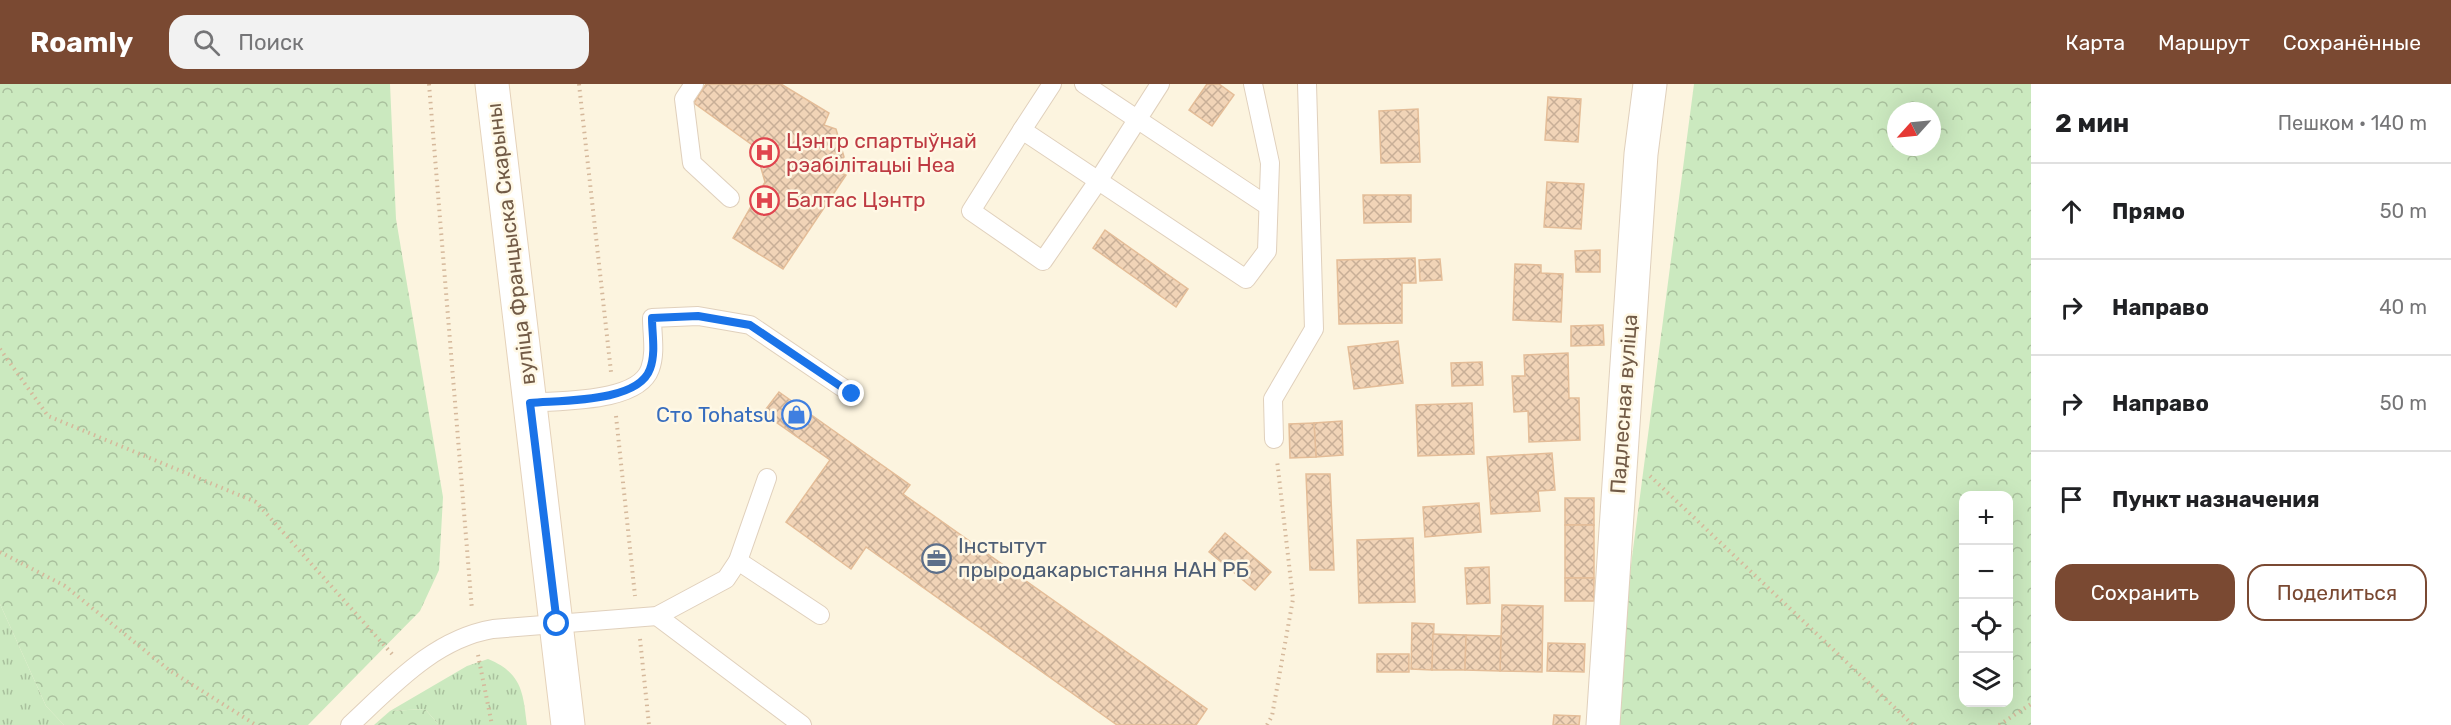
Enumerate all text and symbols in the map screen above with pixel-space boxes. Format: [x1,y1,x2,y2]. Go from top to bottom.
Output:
search box [169,15,589,69]
text: Roamly [30,26,133,59]
icon: search [190,26,223,59]
text: Поиск [238,29,304,56]
text: Карта [2065,30,2125,55]
text: Маршрут [2158,30,2250,55]
text: Сохранённые [2283,30,2421,55]
street label: вуліца Францыска Скарыны [481,102,540,386]
north arrow [1887,102,1941,156]
text: 2 мин [2055,108,2129,139]
text: Пешком · 140 m [2278,111,2427,135]
place label: Цэнтр спартыўнай рэабілітацыі Неа [786,128,977,177]
hospital icon: Цэнтр спартыўнай рэабілітацыі Неа [749,137,781,169]
hospital icon: Балтас Цэнтр [749,184,781,216]
place label: Балтас Цэнтр [786,187,925,212]
icon: ahead [2055,195,2088,228]
text: Прямо [2112,198,2185,225]
text: 50 m [2380,199,2427,223]
icon: right [2055,291,2088,324]
text: Направо [2112,294,2209,321]
text: 40 m [2379,295,2427,319]
street label: Падлесная вуліца [1605,313,1642,495]
route end [838,380,864,406]
icon: right [2055,387,2088,420]
text: Направо [2112,390,2209,417]
text: 50 m [2380,391,2427,415]
shop icon: Сто Tohatsu [781,399,813,431]
place label: Сто Tohatsu [656,402,776,427]
icon: arrive [2055,483,2088,516]
text: Пункт назначения [2112,486,2320,513]
map controls [1959,491,2013,707]
button: + [1959,491,2013,545]
place label: Інстытут прыродакарыстання НАН РБ [958,533,1249,582]
office icon: Інстытут прыродакарыстання НАН РБ [921,542,953,574]
button: − [1959,545,2013,599]
button: Сохранить [2055,564,2235,621]
button: Поделиться [2247,564,2427,621]
button: locate [1959,599,2013,653]
route start [543,610,569,636]
button: layers [1959,653,2013,707]

